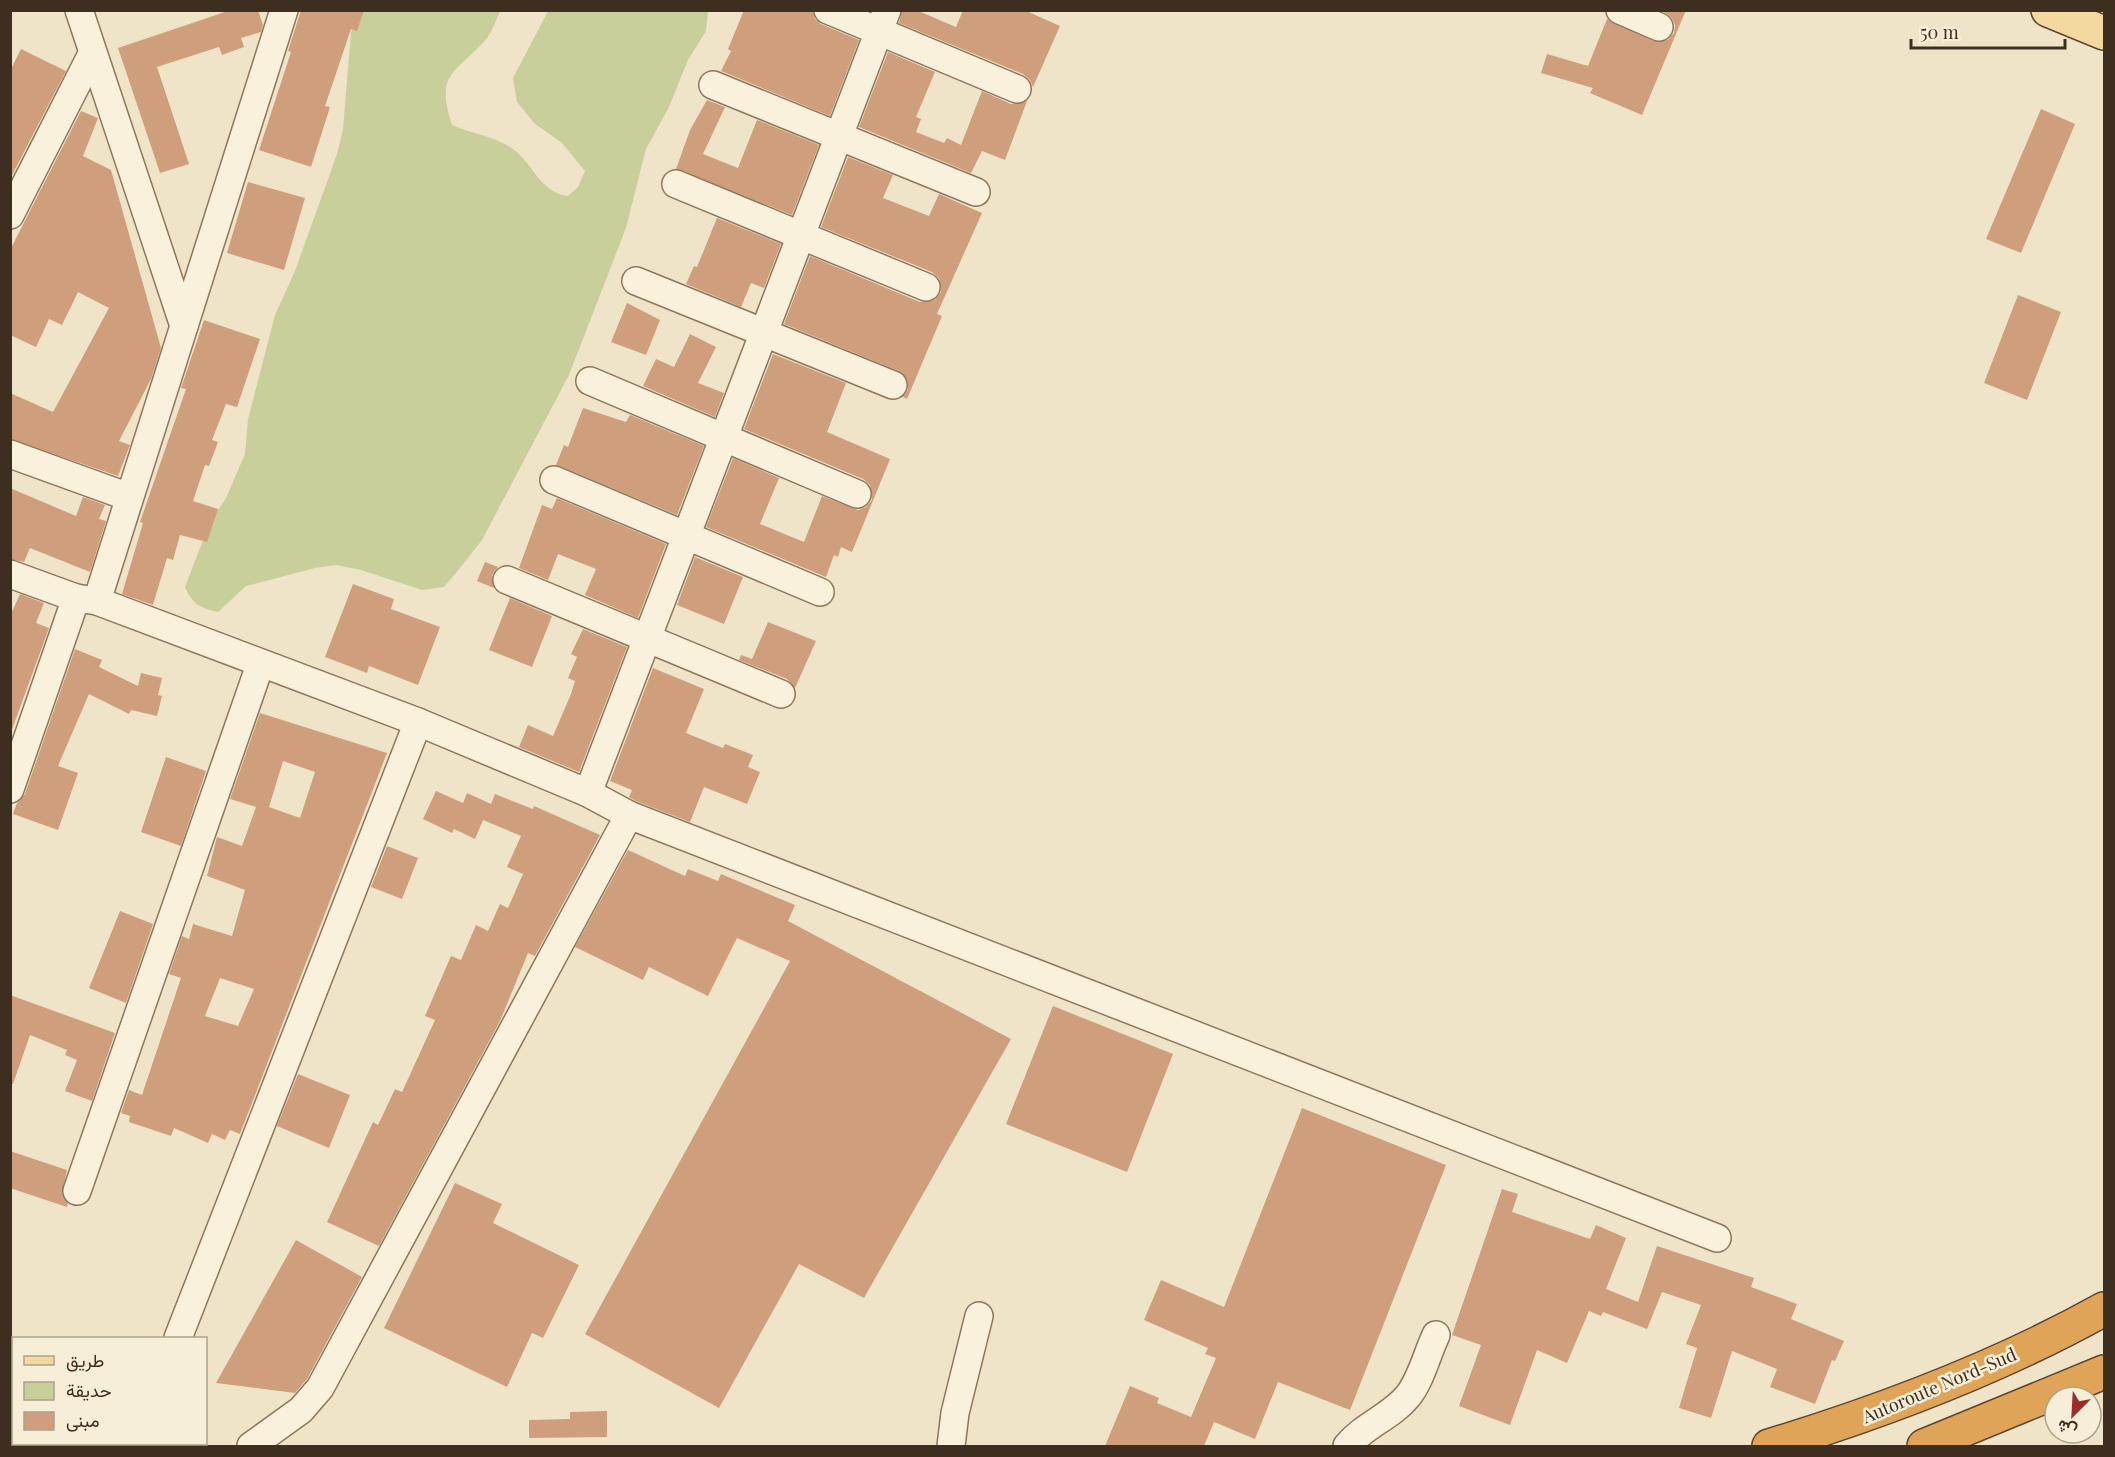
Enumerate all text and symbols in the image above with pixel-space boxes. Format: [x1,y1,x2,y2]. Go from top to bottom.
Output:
scale bar [1911,12,2066,50]
text: 50 m [1920,20,1959,44]
legend [12,1337,207,1445]
street label: Autoroute Nord-Sud [1857,1341,2020,1429]
text: طريق [66,1348,104,1372]
text: حديقة [66,1378,112,1402]
north arrow [2043,1385,2103,1445]
text: مبنى [66,1408,100,1432]
text: ش [2054,1416,2080,1443]

